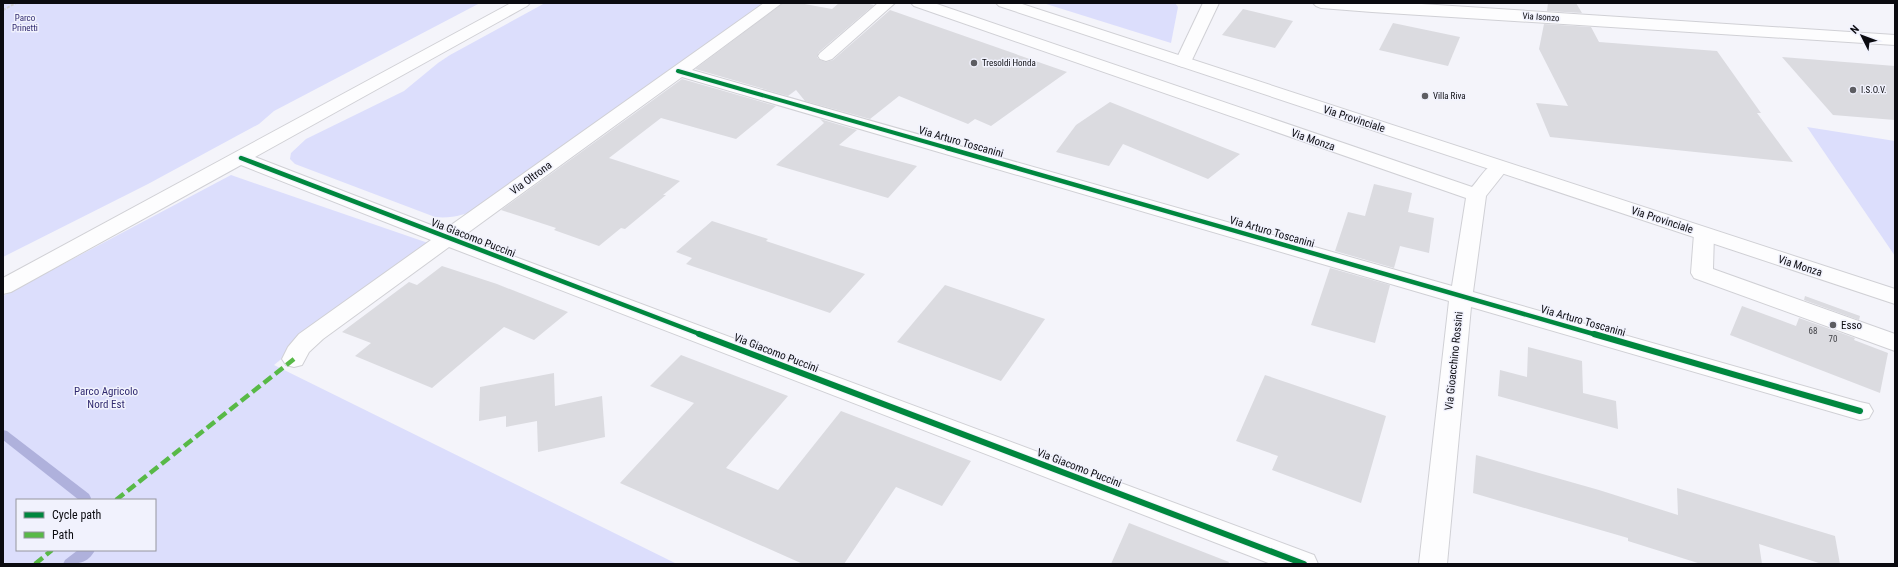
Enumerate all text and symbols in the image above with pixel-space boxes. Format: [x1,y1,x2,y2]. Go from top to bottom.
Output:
street label: Via Isonzo [1522,11,1560,23]
park label: Parco Prinetti [12,13,38,33]
north arrow [1842,16,1882,56]
text: N [1848,23,1862,37]
marker: Tresoldi Honda [969,58,979,68]
place label: Tresoldi Honda [982,58,1036,68]
marker: I.S.O.V. [1848,85,1858,95]
place label: I.S.O.V. [1861,85,1886,95]
marker: Villa Riva [1420,91,1430,101]
place label: Villa Riva [1433,91,1466,101]
street label: Via Provinciale [1321,103,1387,135]
street label: Via Arturo Toscanini [917,124,1005,160]
street label: Via Monza [1289,126,1337,154]
street label: Via Oltrona [508,159,554,197]
street label: Via Provinciale [1629,204,1695,236]
street label: Via Arturo Toscanini [1228,214,1316,250]
street label: Via Giacomo Puccini [429,216,517,260]
street label: Via Monza [1776,253,1824,279]
street label: Via Arturo Toscanini [1539,303,1627,339]
street label: Via Gioacchino Rossini [1442,311,1466,411]
place label: Esso [1841,319,1863,332]
marker: Esso [1828,320,1838,330]
house number: 68 [1809,326,1817,336]
street label: Via Giacomo Puccini [732,331,820,375]
house number: 70 [1829,334,1837,344]
park label: Parco Agricolo Nord Est [74,385,138,411]
street label: Via Giacomo Puccini [1035,446,1123,490]
legend [16,499,156,551]
text: Cycle path [52,508,102,522]
text: Path [52,528,74,542]

